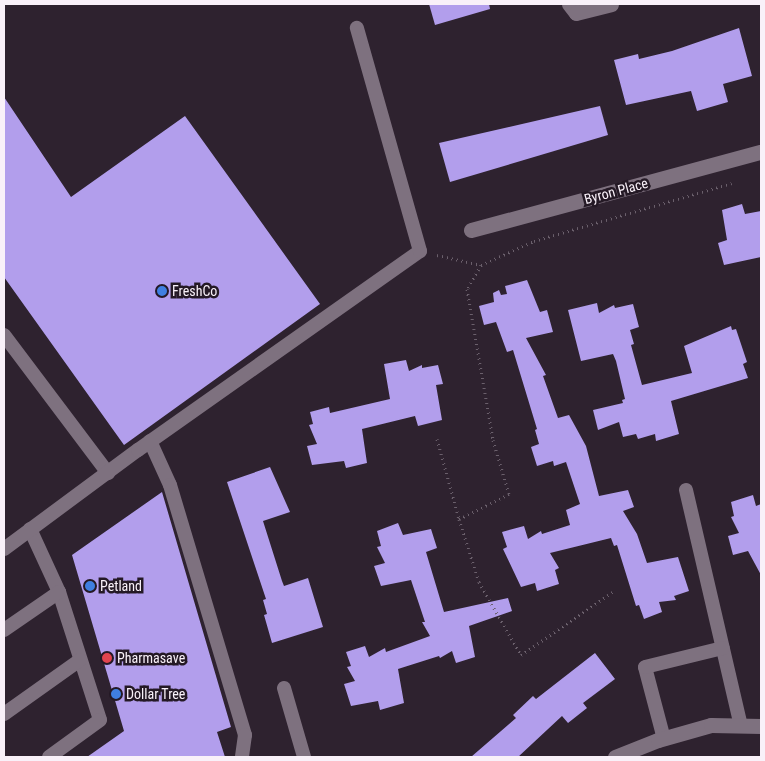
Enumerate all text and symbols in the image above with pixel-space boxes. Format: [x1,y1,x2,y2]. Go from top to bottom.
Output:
street label: Byron Place [582,174,650,208]
place label: FreshCo [172,283,217,299]
marker: FreshCo [156,285,168,297]
place label: Petland [100,578,142,594]
marker: Petland [84,580,96,592]
place label: Pharmasave [117,650,185,666]
marker: Pharmasave [101,652,113,664]
place label: Dollar Tree [126,686,186,702]
marker: Dollar Tree [110,688,122,700]

